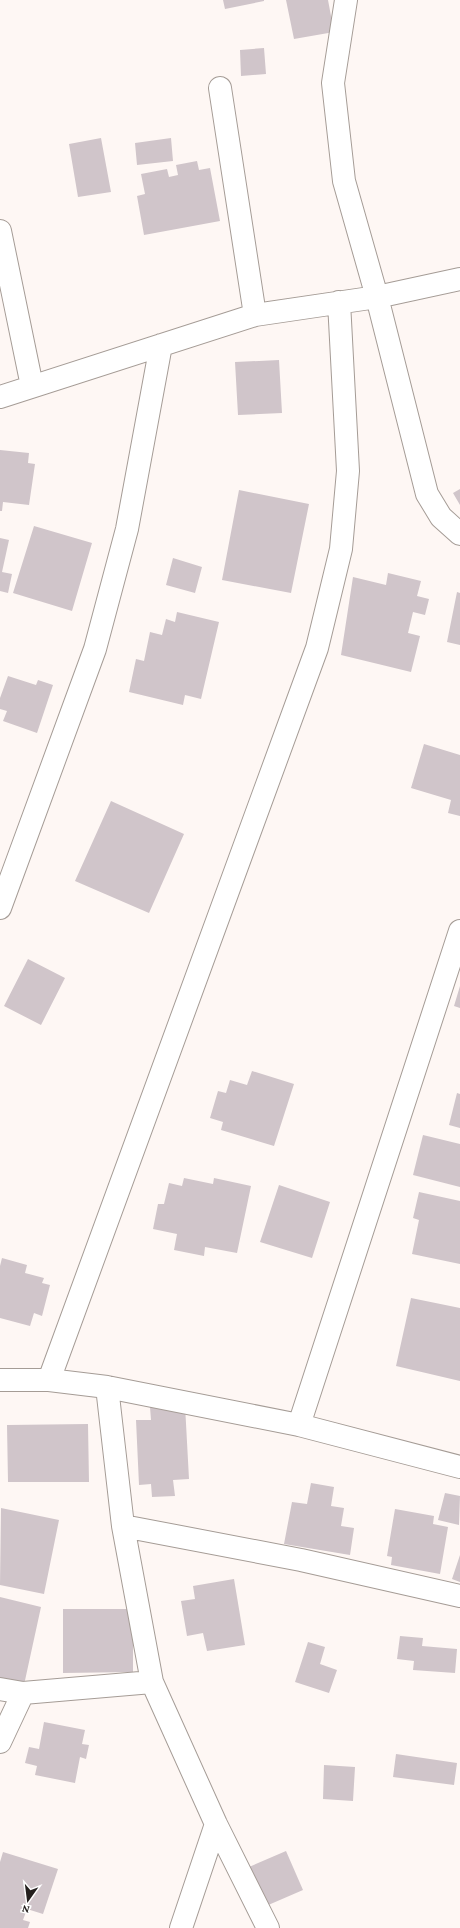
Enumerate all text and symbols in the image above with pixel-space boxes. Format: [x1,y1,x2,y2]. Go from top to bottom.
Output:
north arrow [8,1880,48,1920]
text: N [20,1903,31,1916]

